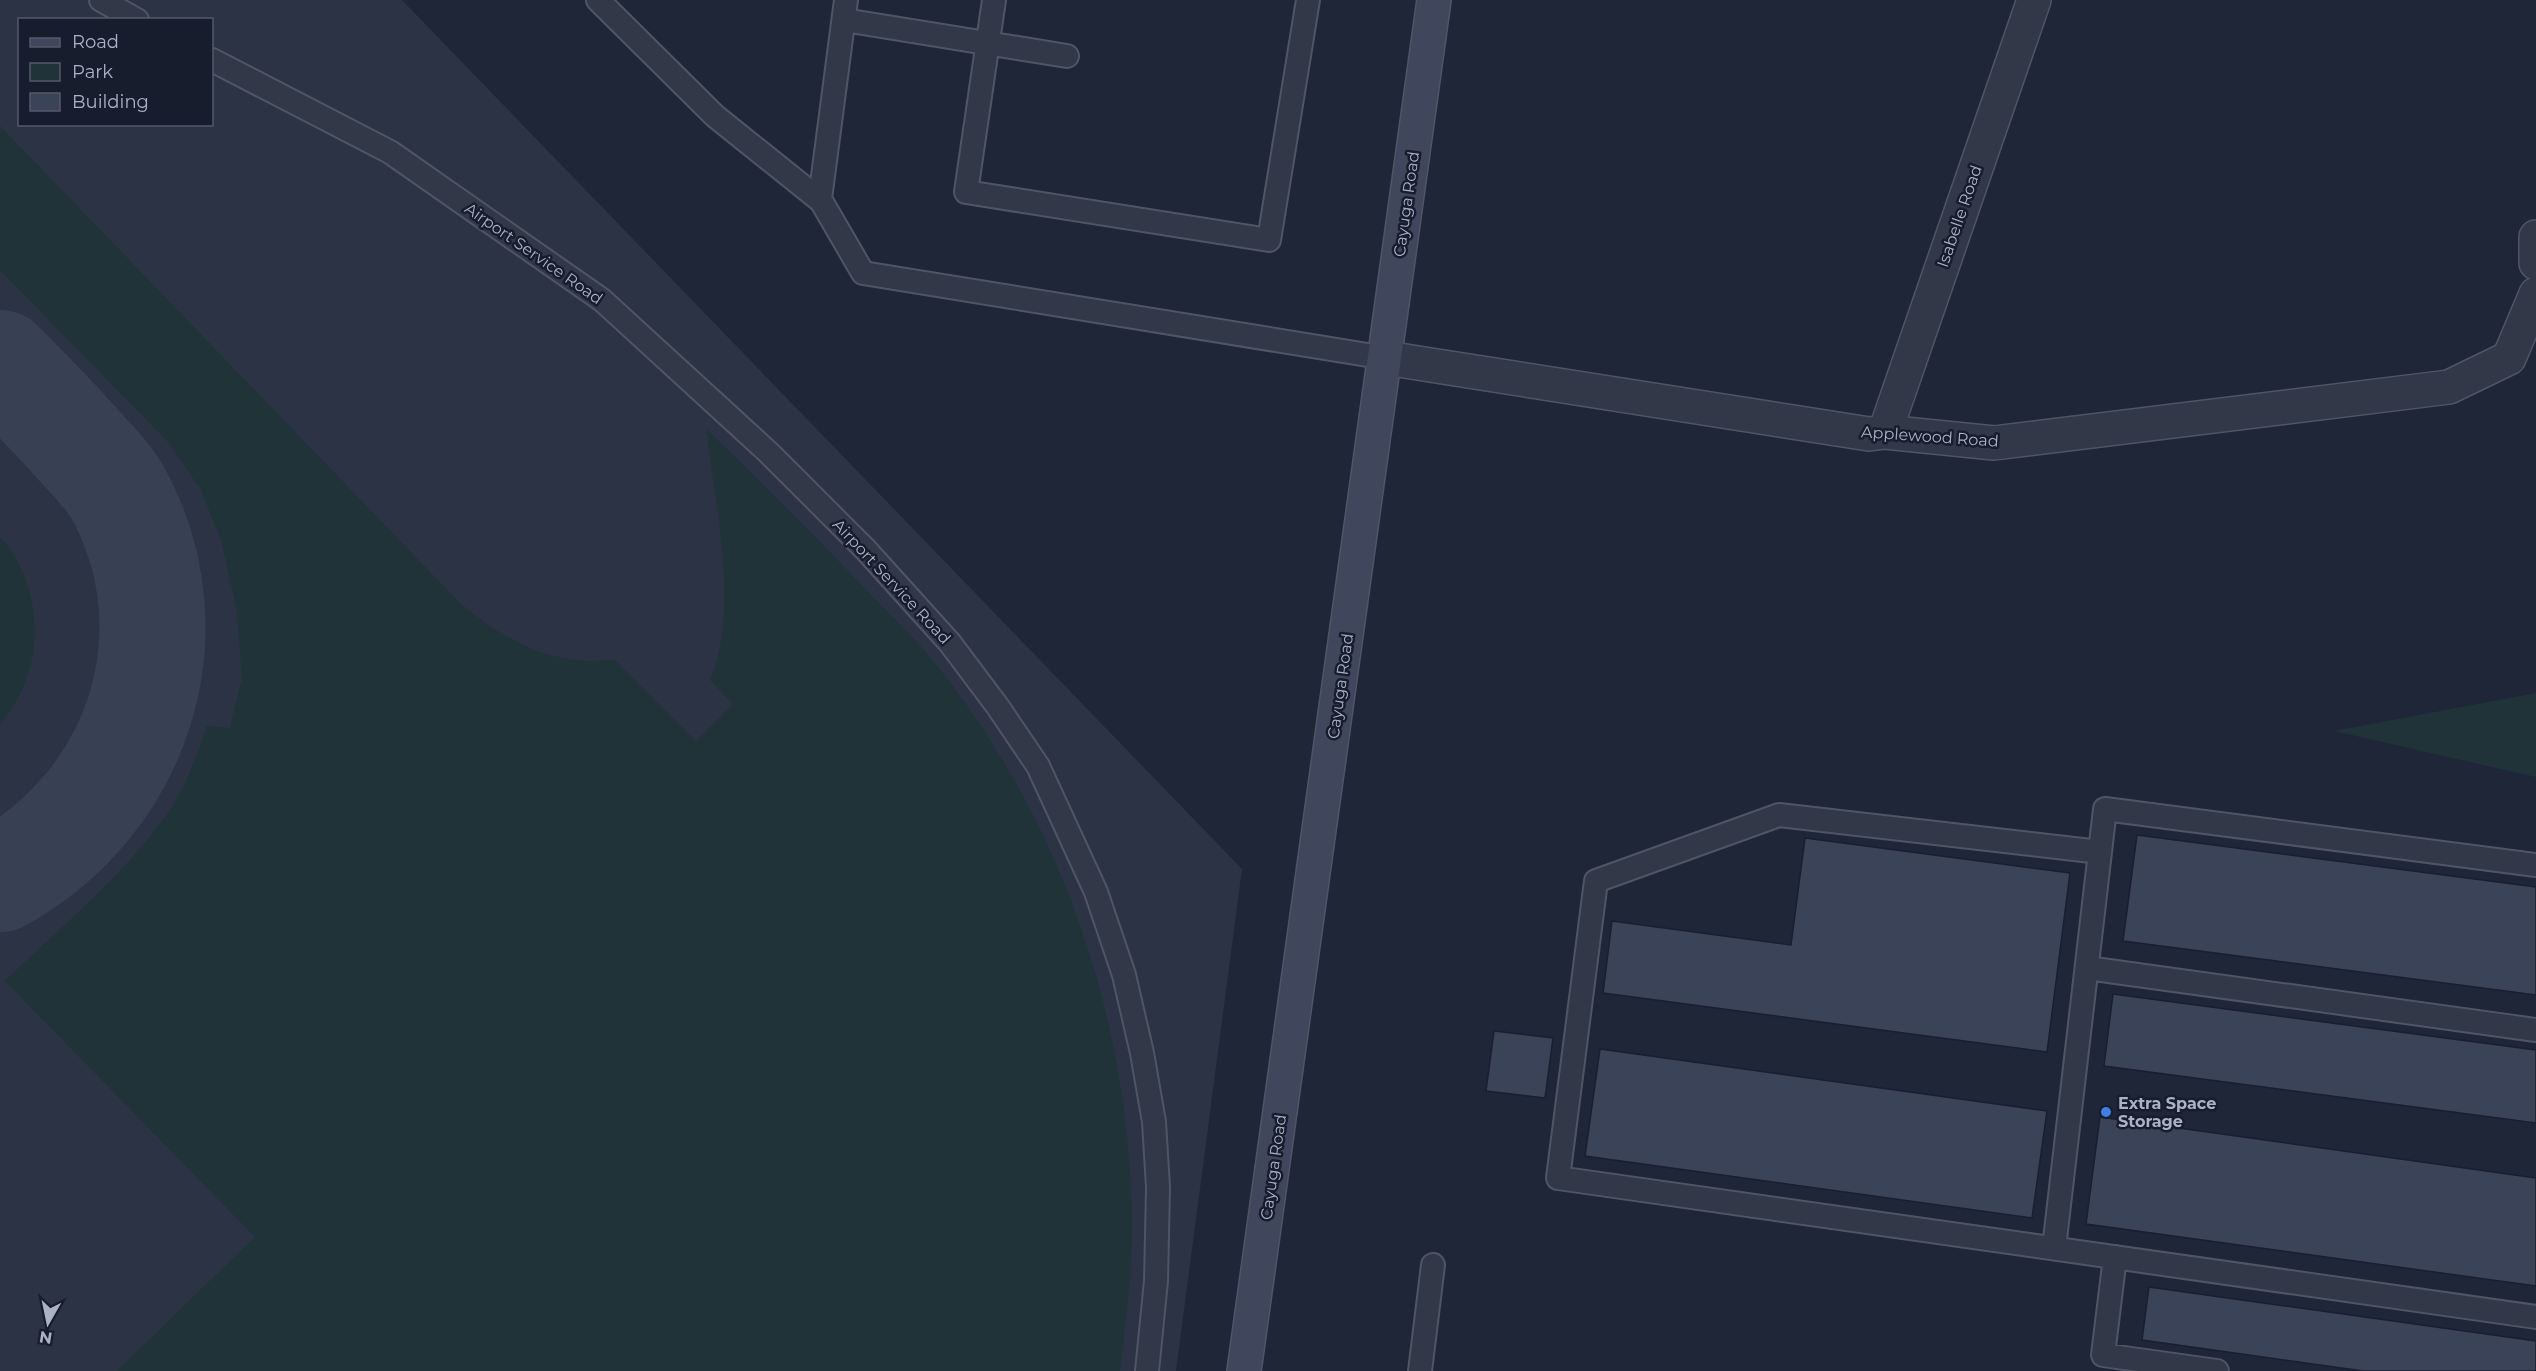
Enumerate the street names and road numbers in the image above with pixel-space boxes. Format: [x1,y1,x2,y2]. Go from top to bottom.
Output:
street label: Cayuga Road [1390,150,1423,258]
street label: Isabelle Road [1933,163,1986,270]
street label: Airport Service Road [461,199,606,308]
street label: Applewood Road [1861,422,1999,451]
street label: Airport Service Road [829,515,955,648]
street label: Cayuga Road [1324,632,1357,740]
street label: Cayuga Road [1257,1113,1290,1221]

